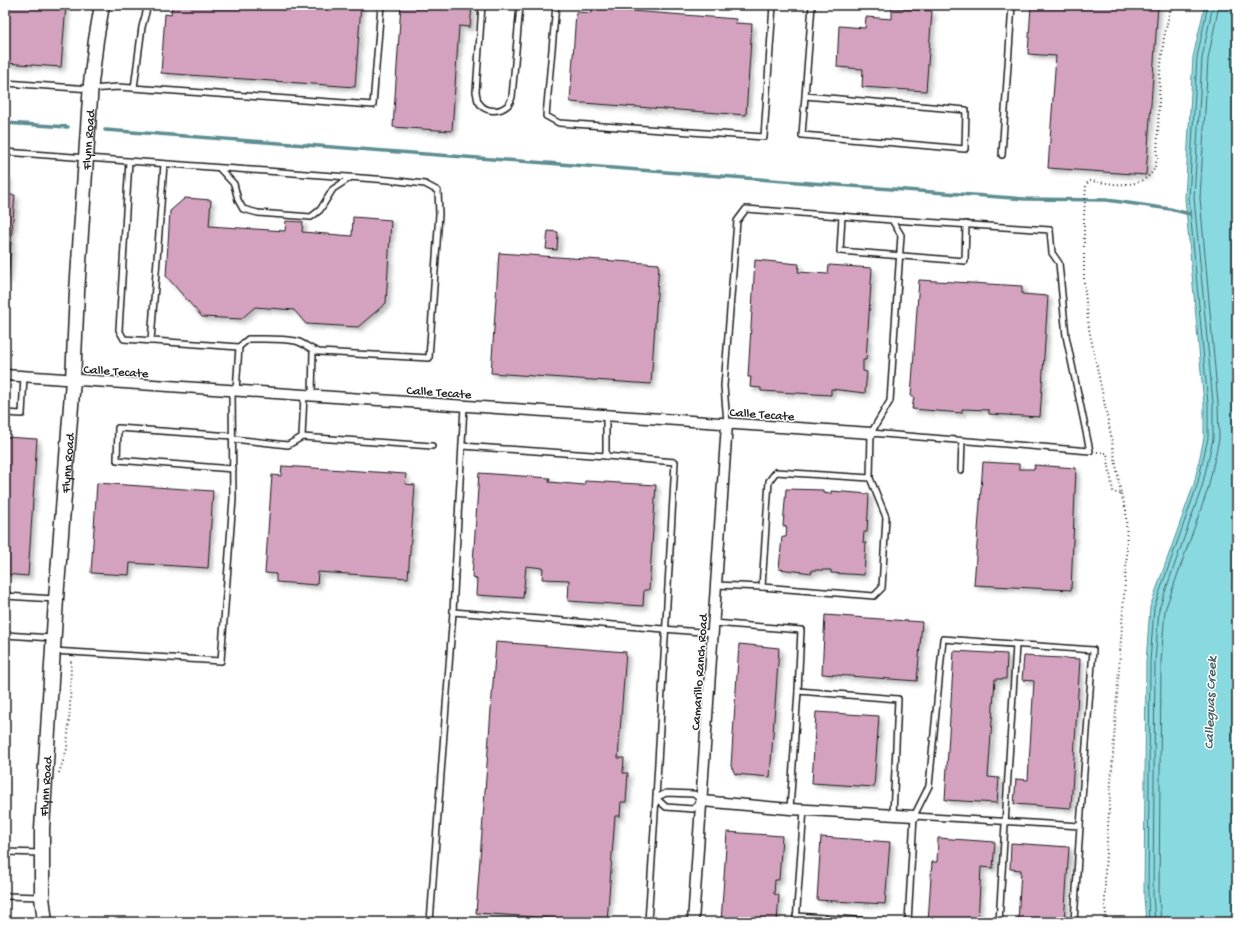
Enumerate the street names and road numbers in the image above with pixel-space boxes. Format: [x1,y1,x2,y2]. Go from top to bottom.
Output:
street label: Flynn Road [80,108,99,171]
street label: Calle Tecate [83,363,149,382]
street label: Calle Tecate [406,384,472,403]
street label: Calle Tecate [729,406,795,425]
street label: Flynn Road [59,431,79,495]
street label: Camarillo Ranch Road [689,612,712,731]
street label: Flynn Road [38,755,56,818]

